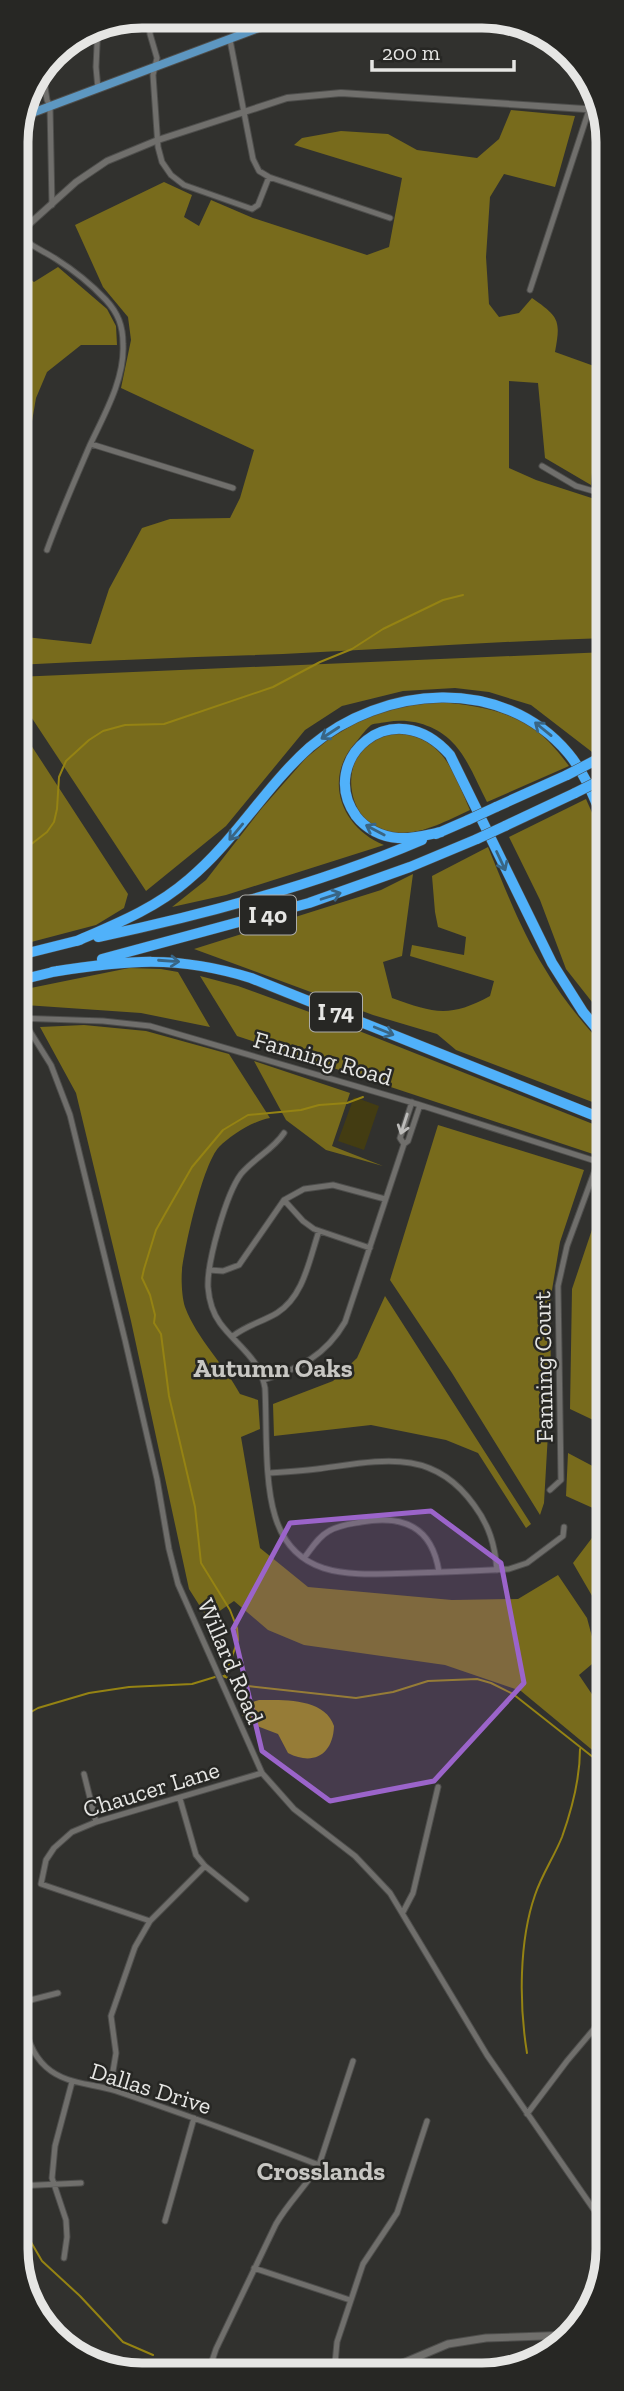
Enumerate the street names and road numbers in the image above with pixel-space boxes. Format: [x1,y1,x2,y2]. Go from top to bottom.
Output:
road number: I 40 [240,896,296,934]
road number: I 74 [310,993,362,1032]
street label: Fanning Road [250,1024,396,1092]
street label: Fanning Court [527,1291,559,1443]
street label: Willard Road [192,1594,270,1728]
street label: Chaucer Lane [79,1754,223,1824]
street label: Dallas Drive [87,2056,215,2120]

